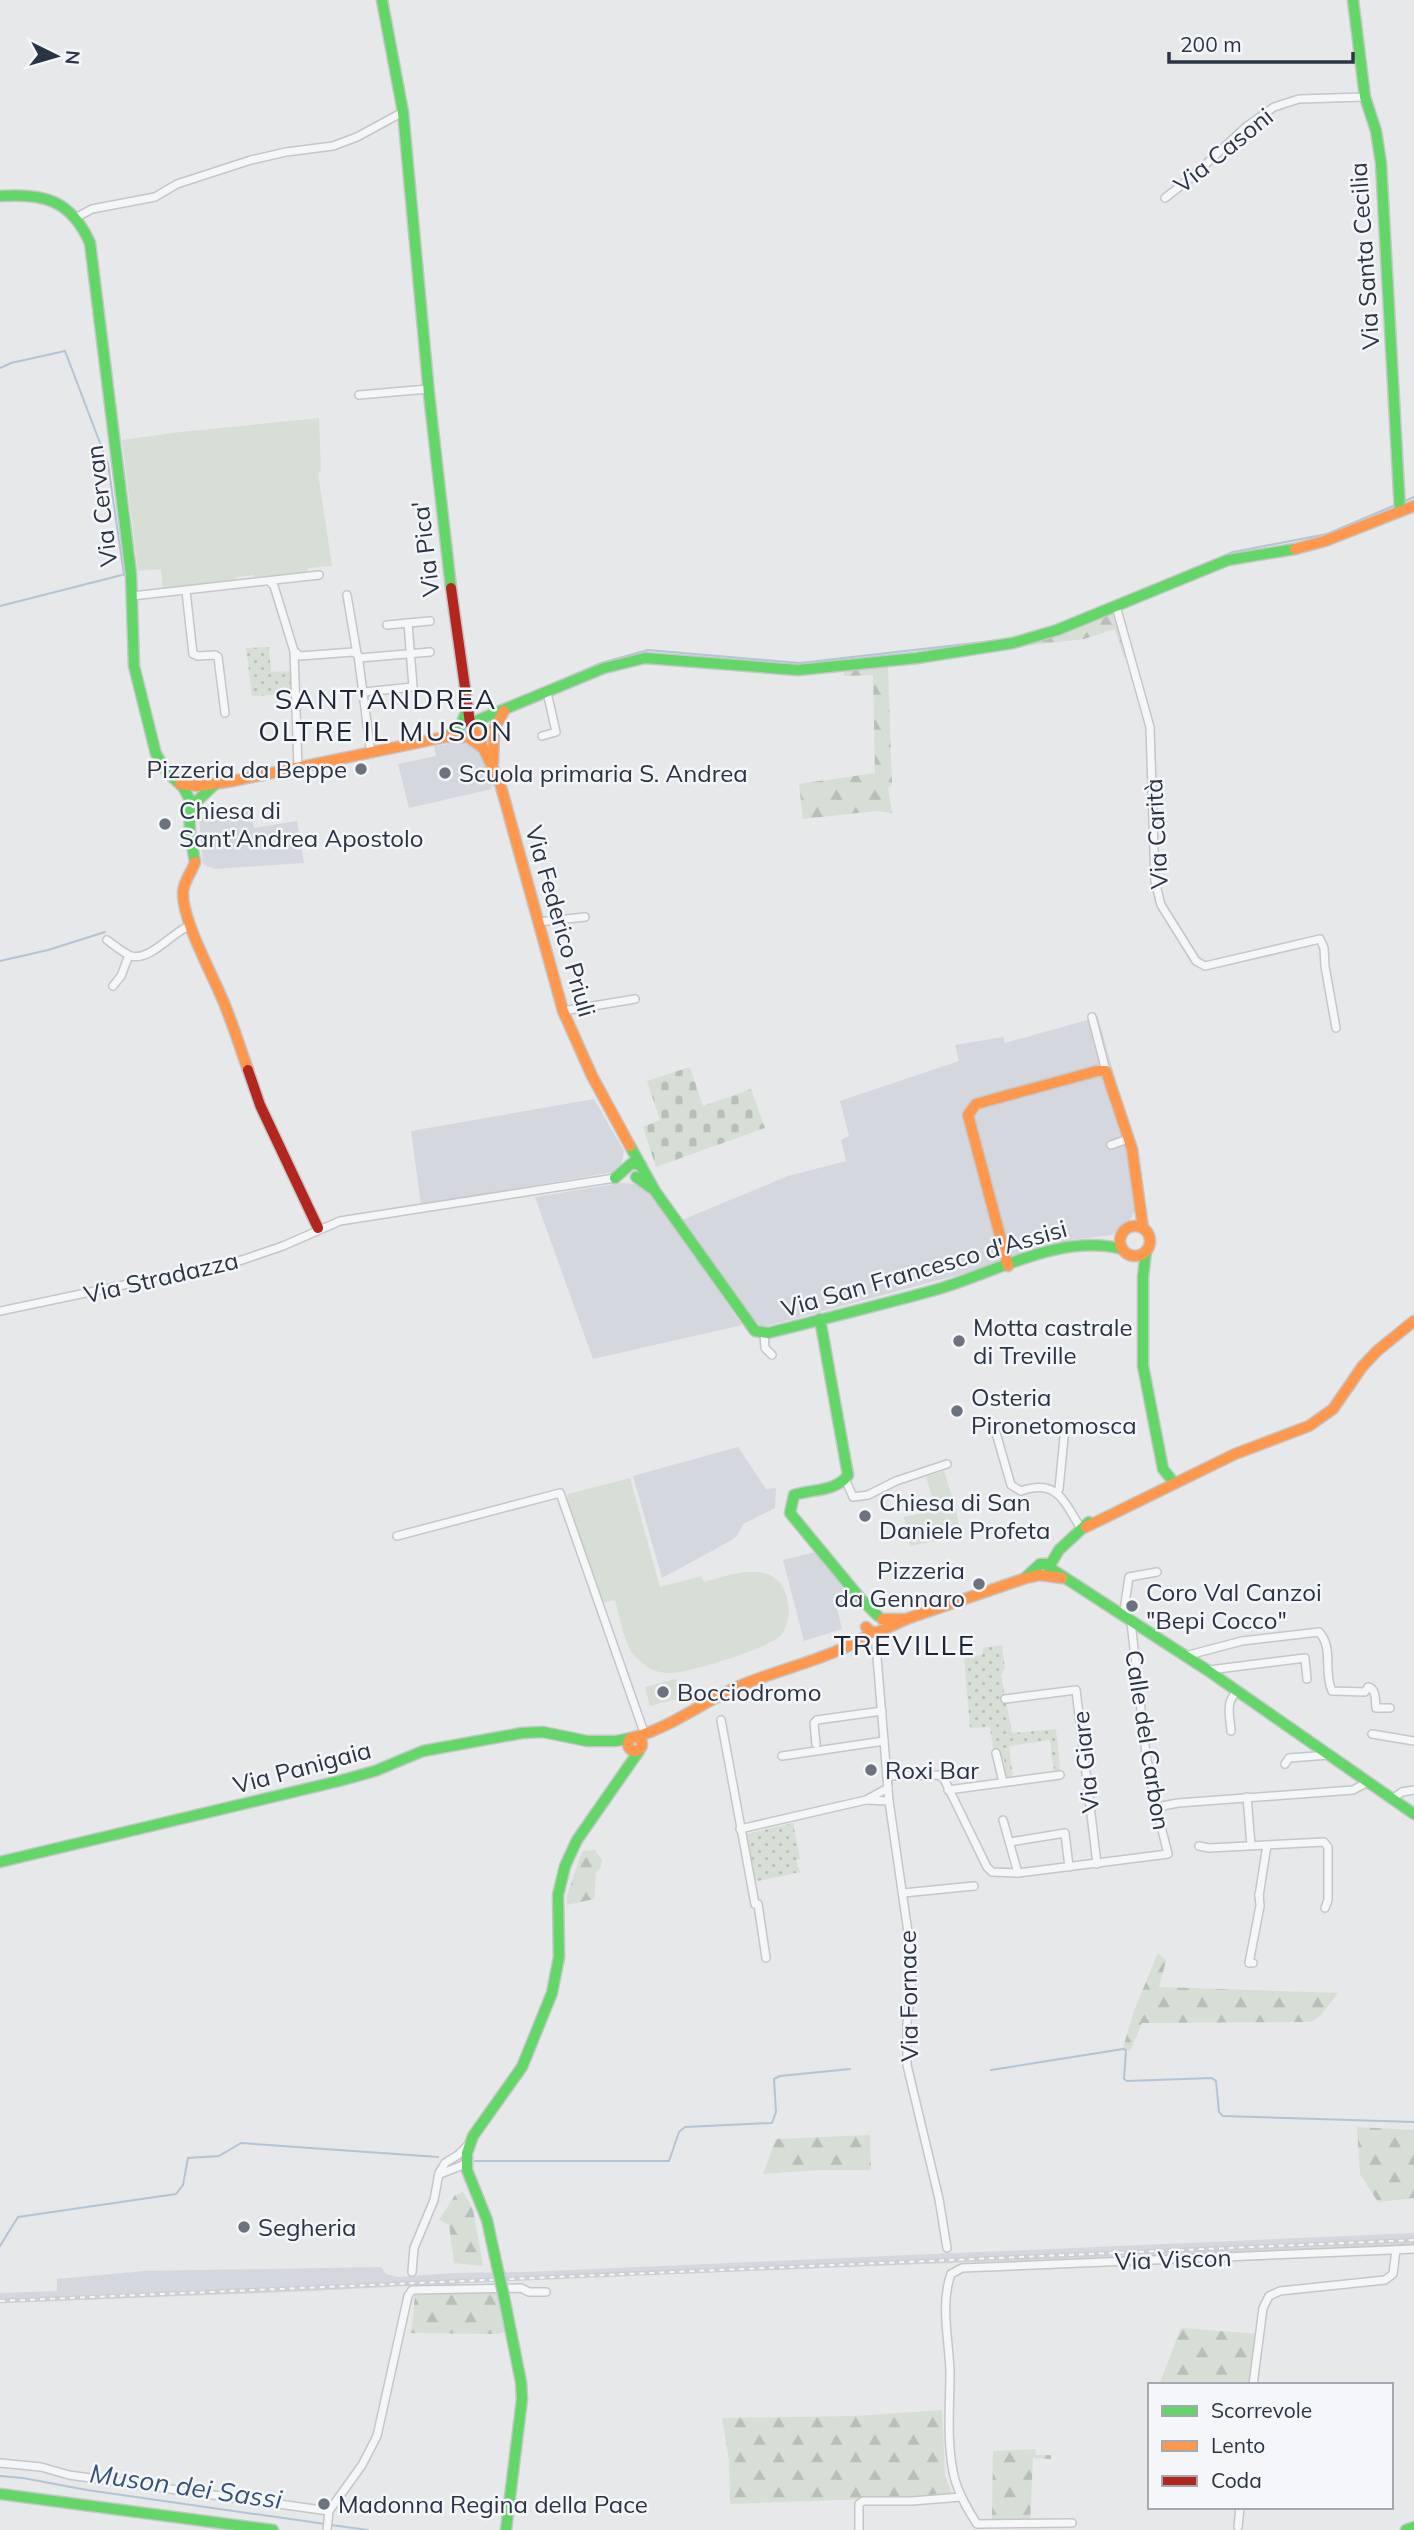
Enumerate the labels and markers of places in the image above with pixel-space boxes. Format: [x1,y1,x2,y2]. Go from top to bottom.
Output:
place label: Pizzeria da Beppe [147,754,347,784]
place label: Scuola primaria S. Andrea [459,758,748,788]
marker: Pizzeria da Beppe [353,761,369,777]
marker: Scuola primaria S. Andrea [437,765,453,781]
place label: Chiesa di Sant'Andrea Apostolo [179,795,423,853]
marker: Chiesa di Sant'Andrea Apostolo [157,816,173,832]
place label: Motta castrale di Treville [973,1312,1132,1370]
marker: Motta castrale di Treville [951,1333,967,1349]
place label: Osteria Pironetomosca [971,1382,1137,1440]
marker: Osteria Pironetomosca [949,1403,965,1419]
place label: Chiesa di San Daniele Profeta [879,1487,1050,1545]
marker: Chiesa di San Daniele Profeta [857,1508,873,1524]
place label: Pizzeria da Gennaro [835,1555,965,1613]
marker: Pizzeria da Gennaro [971,1576,987,1592]
place label: Coro Val Canzoi "Bepi Cocco" [1146,1577,1322,1635]
marker: Coro Val Canzoi "Bepi Cocco" [1124,1598,1140,1614]
place label: Bocciodromo [677,1677,821,1707]
marker: Bocciodromo [655,1684,671,1700]
place label: Roxi Bar [885,1755,979,1785]
marker: Roxi Bar [863,1762,879,1778]
place label: Segheria [258,2212,356,2242]
marker: Segheria [236,2219,252,2235]
place label: Madonna Regina della Pace [338,2489,648,2519]
marker: Madonna Regina della Pace [316,2496,332,2512]

